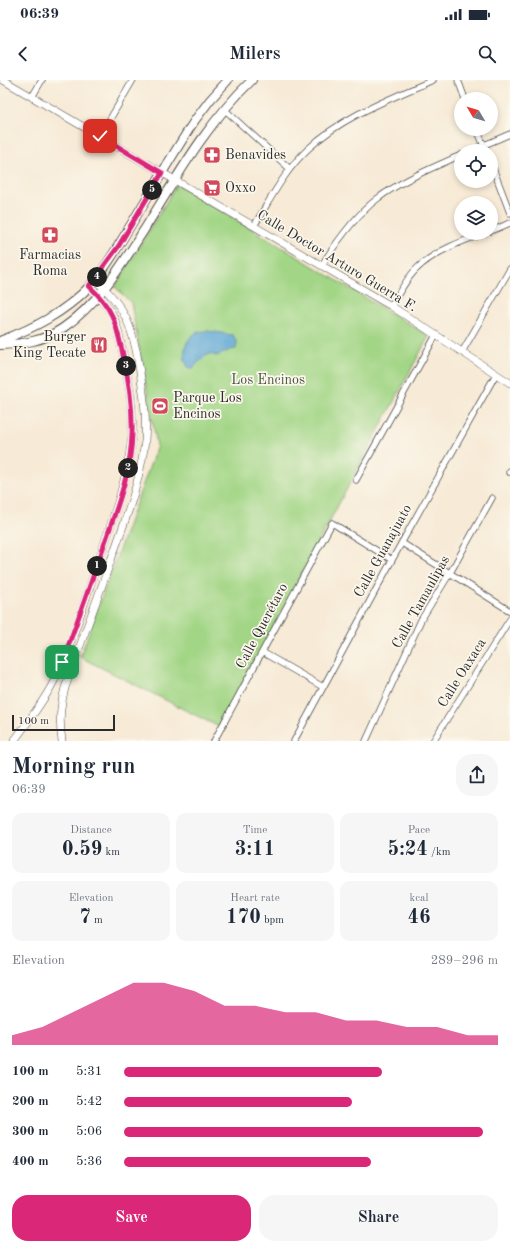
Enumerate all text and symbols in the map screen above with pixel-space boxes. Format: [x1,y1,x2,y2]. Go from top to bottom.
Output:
text: 06:39 [20,7,59,22]
icon: back [12,43,34,65]
icon: search [476,43,498,65]
text: Milers [230,45,280,63]
north arrow [454,92,498,136]
map controls [454,92,498,240]
pin [83,119,117,153]
icon: check [89,125,111,147]
button: locate [454,144,498,188]
pharmacy icon: Benavides [202,145,222,165]
place label: Benavides [225,148,286,162]
supermarket icon: Oxxo [202,178,222,198]
pin: 5 [142,180,162,200]
place label: Oxxo [225,181,256,195]
text: 5 [149,184,155,195]
button: layers [454,196,498,240]
street label: Calle Doctor Arturo Guerra F. [255,208,419,314]
pharmacy icon: Farmacias Roma [40,225,60,245]
place label: Farmacias Roma [19,248,81,278]
pin: 4 [87,267,107,287]
text: 4 [94,271,100,282]
place label: Burger King Tecate [13,330,86,360]
restaurant icon: Burger King Tecate [89,335,109,355]
pin: 3 [116,356,136,376]
text: 3 [123,360,129,371]
park label: Los Encinos [231,373,305,387]
place label: Parque Los Encinos [173,391,242,421]
sports icon: Parque Los Encinos [150,396,170,416]
pin: 2 [118,458,138,478]
text: 2 [125,462,131,473]
street label: Calle Guanajuato [352,502,414,600]
street label: Calle Tamaulipas [390,553,452,651]
pin: 1 [87,556,107,576]
text: 1 [94,560,100,571]
street label: Calle Querétaro [234,581,290,671]
street label: Calle Oaxaca [435,636,489,710]
pin [45,645,79,679]
icon: arrive [51,651,73,673]
scale bar [12,713,115,732]
text: 100 m [18,716,49,727]
button: share [456,754,498,796]
text: Morning run [12,756,135,778]
text: 06:39 [12,783,46,796]
text: Distance [70,825,112,836]
text: Time [243,825,267,836]
text: Pace [408,825,430,836]
text: 0.59 [62,840,102,860]
text: 3:11 [235,840,275,860]
text: 5:24 [388,840,428,860]
text: km [102,847,120,858]
text: /km [428,847,450,858]
text: Elevation [69,893,113,904]
text: Heart rate [230,893,280,904]
text: kcal [410,893,428,904]
text: 7 [79,908,91,928]
text: 170 [226,908,261,928]
text: 46 [407,908,431,928]
text: m [91,915,103,926]
text: bpm [261,915,284,926]
text: Elevation [12,954,65,967]
text: 289–296 m [431,954,498,967]
text: 100 m [12,1065,49,1078]
text: 5:31 [76,1065,102,1078]
text: 200 m [12,1095,49,1108]
text: 5:42 [76,1095,102,1108]
text: 300 m [12,1125,49,1138]
text: 5:06 [76,1125,102,1138]
text: 400 m [12,1155,49,1168]
text: 5:36 [76,1155,102,1168]
button: Save [12,1195,251,1241]
button: Share [259,1195,498,1241]

